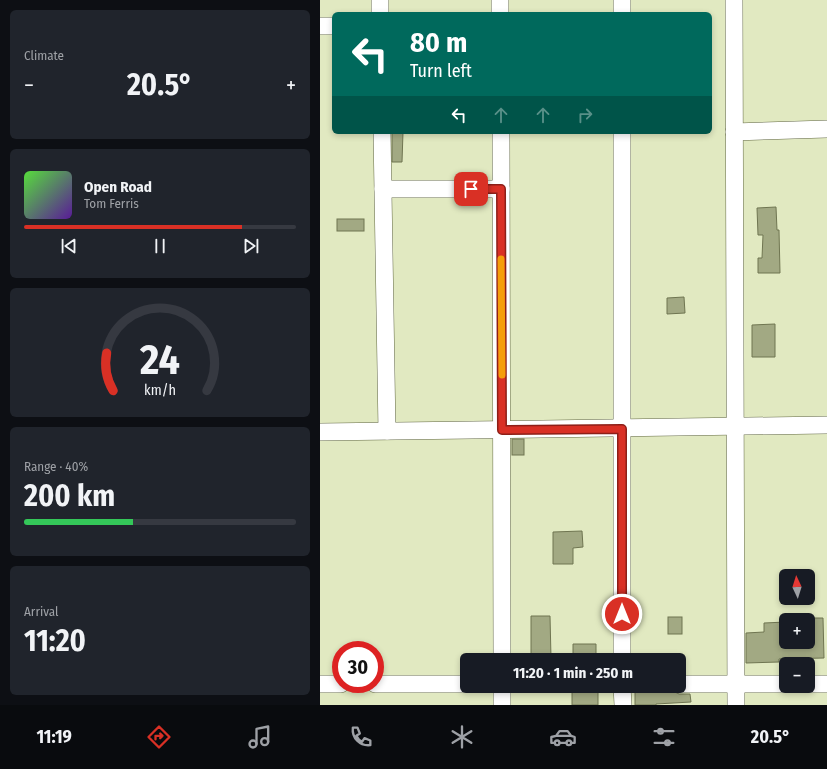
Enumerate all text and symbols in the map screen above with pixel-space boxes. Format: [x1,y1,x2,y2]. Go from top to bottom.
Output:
text: 80 m [410,26,467,59]
icon: left [344,28,396,80]
text: Climate [24,48,64,63]
text: Turn left [410,60,472,82]
text: 20.5° [127,67,193,103]
text: − [24,72,34,99]
text: + [286,72,296,99]
icon: left [448,104,470,126]
icon: ahead [490,104,512,126]
icon: ahead [532,104,554,126]
icon: right [574,104,596,126]
pin [454,172,488,206]
text: Open Road [84,178,152,196]
icon: arrive [460,178,482,200]
text: Tom Ferris [84,196,139,211]
icon: previous [58,235,80,257]
icon: pause [149,235,171,257]
icon: next [240,235,262,257]
text: 24 [139,334,180,384]
text: km/h [144,381,176,398]
text: Range · 40% [24,459,88,474]
text: 200 km [24,478,115,514]
north arrow [779,569,815,605]
map controls [779,569,815,693]
position arrow [601,593,643,635]
text: Arrival [24,604,58,619]
button: + [779,613,815,649]
text: 11:20 [24,623,86,659]
speed limit sign: 30 [332,641,384,693]
button: − [779,657,815,693]
text: 11:20 · 1 min · 250 m [513,664,633,682]
icon: directions [145,723,173,751]
icon: music [246,723,274,751]
icon: phone [347,723,375,751]
icon: climate [448,723,476,751]
icon: car [549,723,577,751]
icon: filters [650,723,678,751]
text: 11:19 [37,726,72,748]
text: 20.5° [751,726,790,748]

